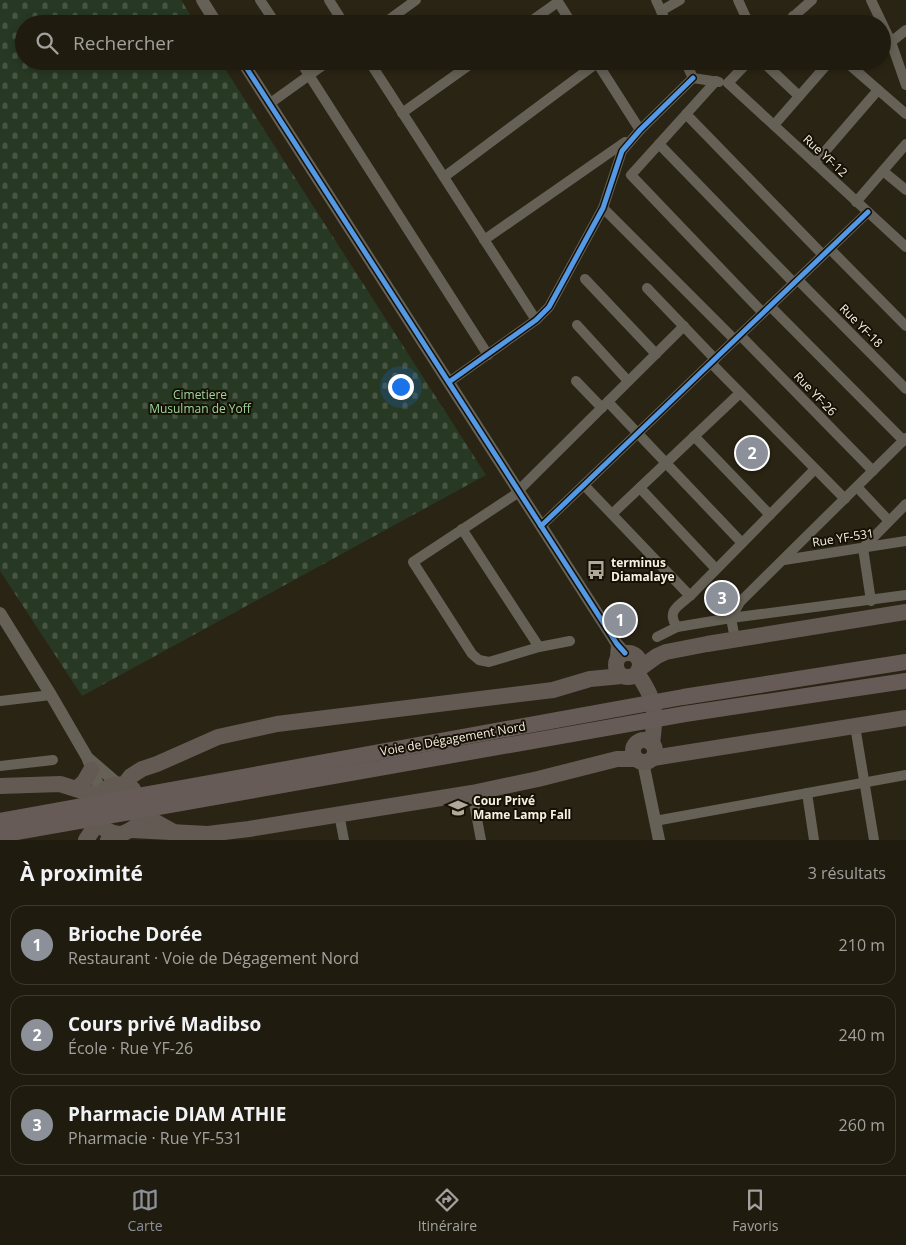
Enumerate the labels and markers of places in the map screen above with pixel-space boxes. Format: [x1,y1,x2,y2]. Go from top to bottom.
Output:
pin: 2 [736,434,768,472]
place label: terminus Diamalaye [611,554,675,585]
bus stop icon: terminus Diamalaye [585,559,607,581]
pin: 3 [706,579,738,617]
pin: 1 [604,601,636,639]
place label: Cour Privé Mame Lamp Fall [473,792,571,823]
school or university icon: Cour Privé Mame Lamp Fall [447,797,469,819]

